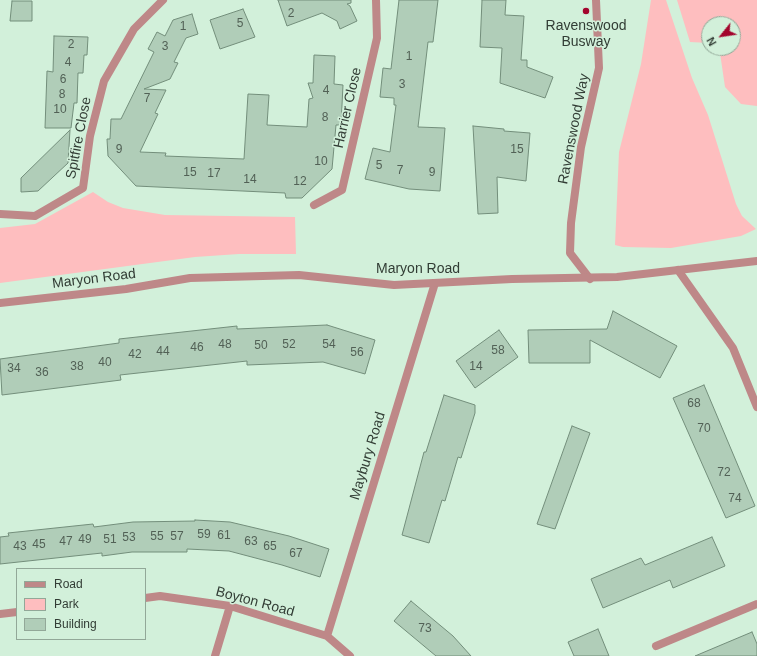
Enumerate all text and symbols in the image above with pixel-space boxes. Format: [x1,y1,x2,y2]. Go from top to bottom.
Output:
marker: Ravenswood Busway [581,6,591,16]
house number: 2 [288,7,294,21]
north arrow [701,16,741,56]
house number: 5 [237,17,243,31]
place label: Ravenswood Busway [546,18,626,50]
house number: 1 [180,20,186,34]
text: N [704,35,719,48]
house number: 2 [68,38,74,52]
house number: 3 [162,40,168,54]
house number: 1 [406,50,412,64]
house number: 4 [65,56,71,70]
street label: Harrier Close [331,66,365,150]
street label: Ravenswood Way [555,72,593,186]
house number: 6 [60,73,66,87]
house number: 3 [399,78,405,92]
house number: 4 [323,84,329,98]
house number: 8 [59,88,65,102]
house number: 7 [144,92,150,106]
street label: Spitfire Close [63,96,95,180]
house number: 10 [53,103,67,117]
house number: 8 [322,111,328,125]
house number: 9 [116,143,122,157]
house number: 15 [510,143,524,157]
house number: 10 [314,155,328,169]
house number: 5 [376,159,382,173]
house number: 7 [397,164,403,178]
house number: 15 [183,166,197,180]
house number: 9 [429,166,435,180]
house number: 17 [207,167,221,181]
house number: 14 [243,173,257,187]
house number: 12 [293,175,307,189]
street label: Maryon Road [376,261,460,277]
street label: Maryon Road [51,266,137,292]
house number: 48 [218,338,232,352]
house number: 52 [282,338,296,352]
house number: 54 [322,338,336,352]
house number: 50 [254,339,268,353]
house number: 46 [190,341,204,355]
house number: 58 [491,344,505,358]
house number: 44 [156,345,170,359]
house number: 56 [350,346,364,360]
house number: 42 [128,348,142,362]
house number: 40 [98,356,112,370]
house number: 38 [70,360,84,374]
house number: 14 [469,360,483,374]
house number: 34 [7,362,21,376]
house number: 36 [35,366,49,380]
house number: 68 [687,397,701,411]
street label: Maybury Road [347,410,389,502]
house number: 70 [697,422,711,436]
house number: 72 [717,466,731,480]
house number: 74 [728,492,742,506]
house number: 59 [197,528,211,542]
house number: 61 [217,529,231,543]
house number: 55 [150,530,164,544]
house number: 57 [170,530,184,544]
house number: 53 [122,531,136,545]
house number: 49 [78,533,92,547]
house number: 51 [103,533,117,547]
house number: 47 [59,535,73,549]
house number: 63 [244,535,258,549]
house number: 45 [32,538,46,552]
house number: 43 [13,540,27,554]
house number: 65 [263,540,277,554]
house number: 67 [289,547,303,561]
legend [16,568,146,640]
text: Road [54,577,83,591]
street label: Boyton Road [214,583,296,621]
text: Park [54,597,79,611]
text: Building [54,617,97,631]
house number: 73 [418,622,432,636]

